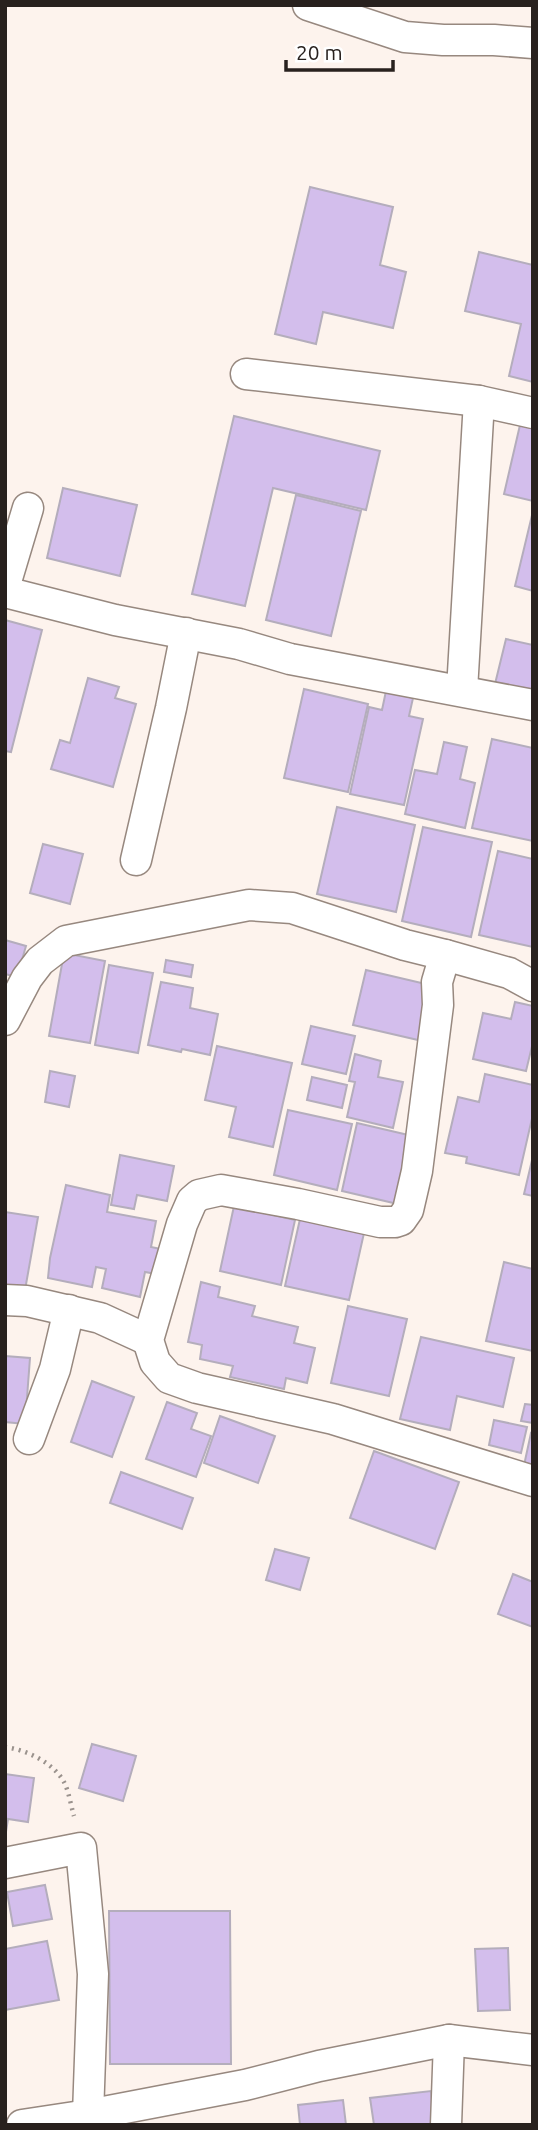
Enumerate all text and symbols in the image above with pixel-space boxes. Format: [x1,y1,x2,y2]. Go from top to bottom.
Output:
scale bar [286,28,393,72]
text: 20 m [296,40,343,64]

